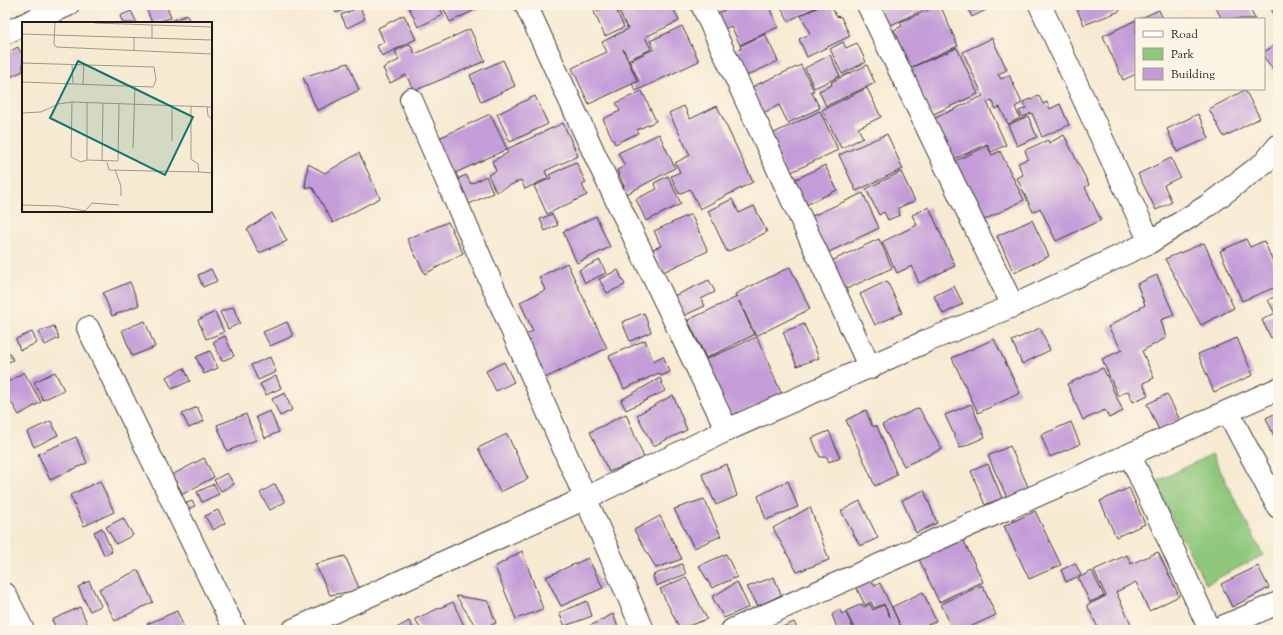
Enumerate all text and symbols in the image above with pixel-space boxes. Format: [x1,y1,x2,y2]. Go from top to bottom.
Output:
legend [1135,18,1265,90]
inset map [22,22,212,212]
text: Road [1171,26,1198,44]
text: Park [1171,46,1194,64]
text: Building [1171,66,1215,84]

